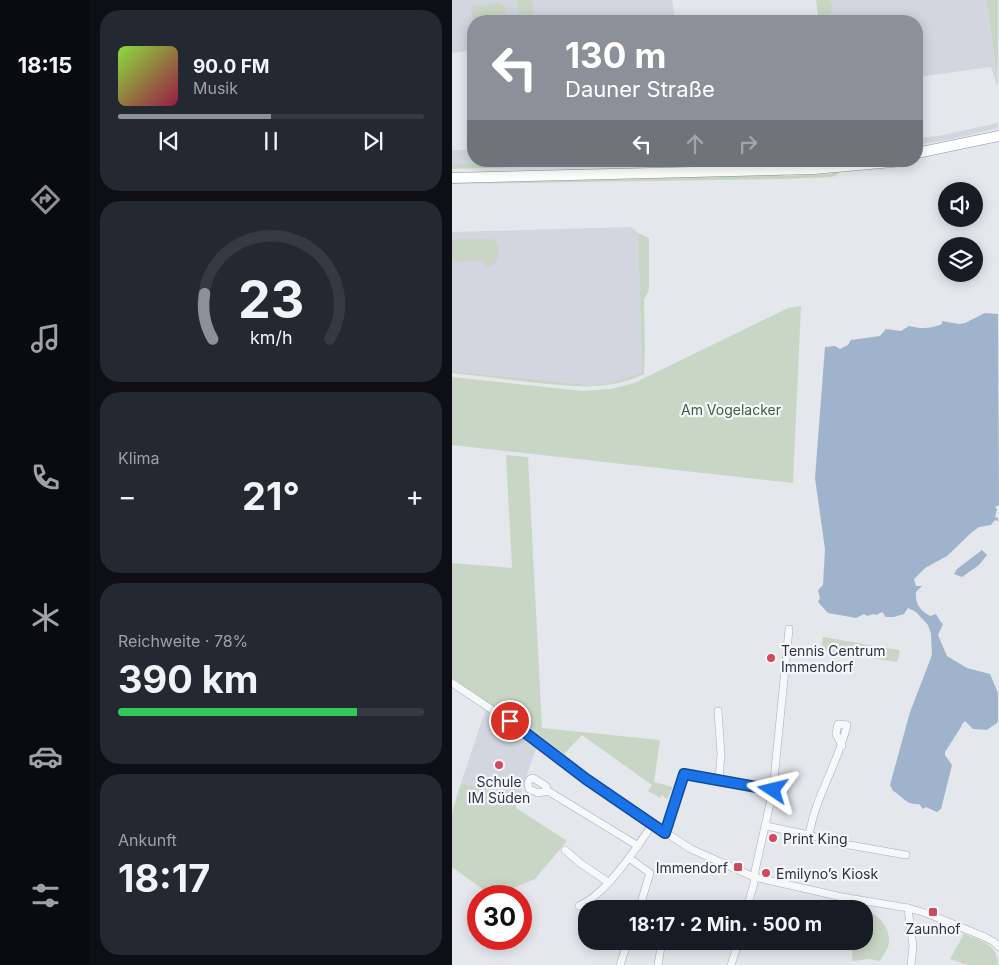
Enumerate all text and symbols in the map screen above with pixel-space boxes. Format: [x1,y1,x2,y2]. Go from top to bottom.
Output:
text: 130 m [565,34,667,76]
icon: left [482,35,547,100]
text: 18:15 [18,52,72,78]
text: 90.0 FM [193,55,270,78]
text: Dauner Straße [565,76,715,102]
text: Musik [193,78,238,98]
icon: previous [155,127,183,155]
icon: pause [257,127,285,155]
icon: next [359,127,387,155]
icon: left [628,130,656,158]
icon: ahead [681,130,709,158]
icon: right [734,130,762,158]
icon: directions [28,182,63,217]
map controls [938,182,983,282]
button: sound [938,182,983,227]
button: layers [938,237,983,282]
text: 23 [238,268,304,331]
icon: music [28,321,63,356]
text: km/h [250,327,292,348]
park label: Am Vogelacker [681,401,781,418]
text: Klima [118,448,160,468]
icon: phone [28,460,63,495]
text: 21° [242,473,300,519]
text: − [118,479,137,513]
text: + [405,479,424,513]
icon: climate [28,600,63,635]
text: Reichweite · 78% [118,631,248,651]
place label: Tennis Centrum Immendorf [781,642,885,675]
marker: Tennis Centrum Immendorf [765,652,777,664]
text: 390 km [118,656,259,702]
pin [489,700,531,742]
icon: arrive [496,707,524,735]
icon: car [28,739,63,774]
marker: Schule IM Süden [493,759,505,771]
position arrow [746,763,798,815]
place label: Schule IM Süden [468,773,530,806]
text: Ankunft [118,830,177,850]
place label: Print King [783,830,847,847]
marker: Print King [767,832,779,844]
text: 18:17 [118,855,210,901]
place label: Immendorf [656,859,728,876]
marker: Immendorf [732,861,744,873]
place label: Emilyno’s Kiosk [776,865,878,882]
marker: Emilyno’s Kiosk [760,867,772,879]
icon: filters [28,878,63,913]
speed limit sign: 30 [467,885,532,950]
marker: Zaunhof [927,906,939,918]
text: 18:17 · 2 Min. · 500 m [629,913,822,936]
place label: Zaunhof [905,920,961,937]

